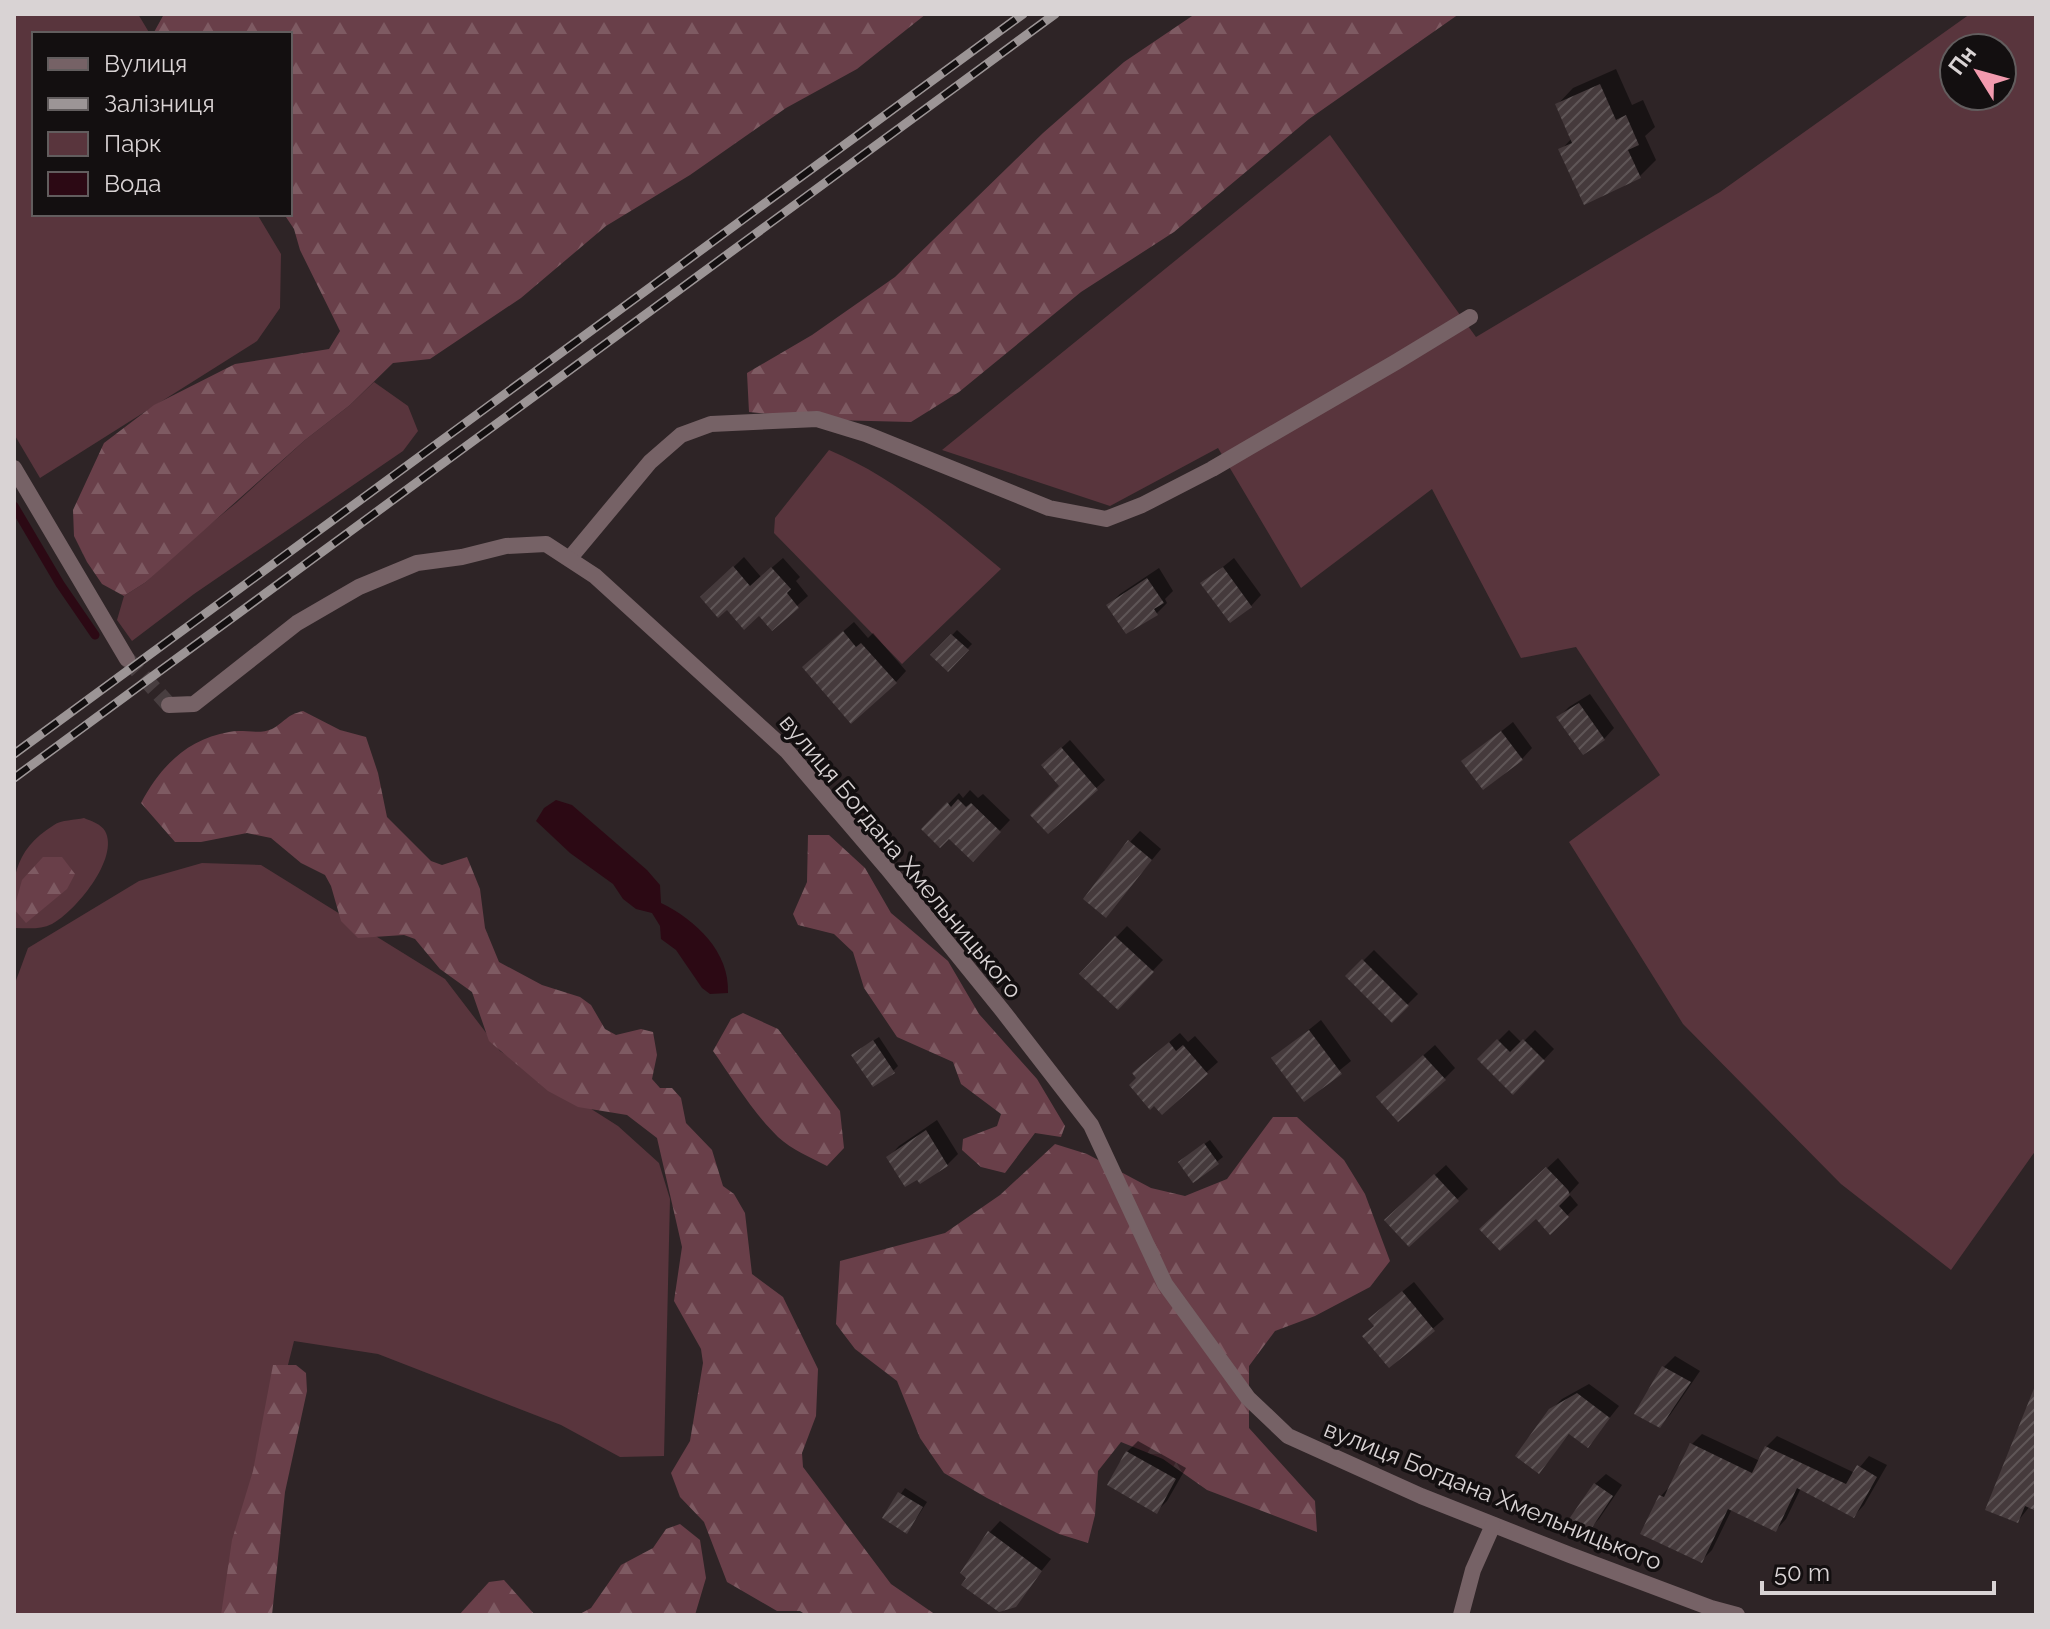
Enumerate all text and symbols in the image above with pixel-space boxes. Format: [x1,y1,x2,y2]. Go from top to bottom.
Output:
legend [32,32,292,216]
north arrow [1938,32,2018,112]
text: Пн [1943,40,1981,79]
text: Вулиця [104,49,187,78]
text: Залізниця [104,89,215,118]
text: Парк [104,129,162,158]
text: Вода [104,169,161,198]
street label: вулиця Богдана Хмельницького [774,708,1028,1004]
street label: вулиця Богдана Хмельницького [1320,1414,1666,1576]
scale bar [1762,1545,1994,1595]
text: 50 m [1774,1558,1830,1587]

